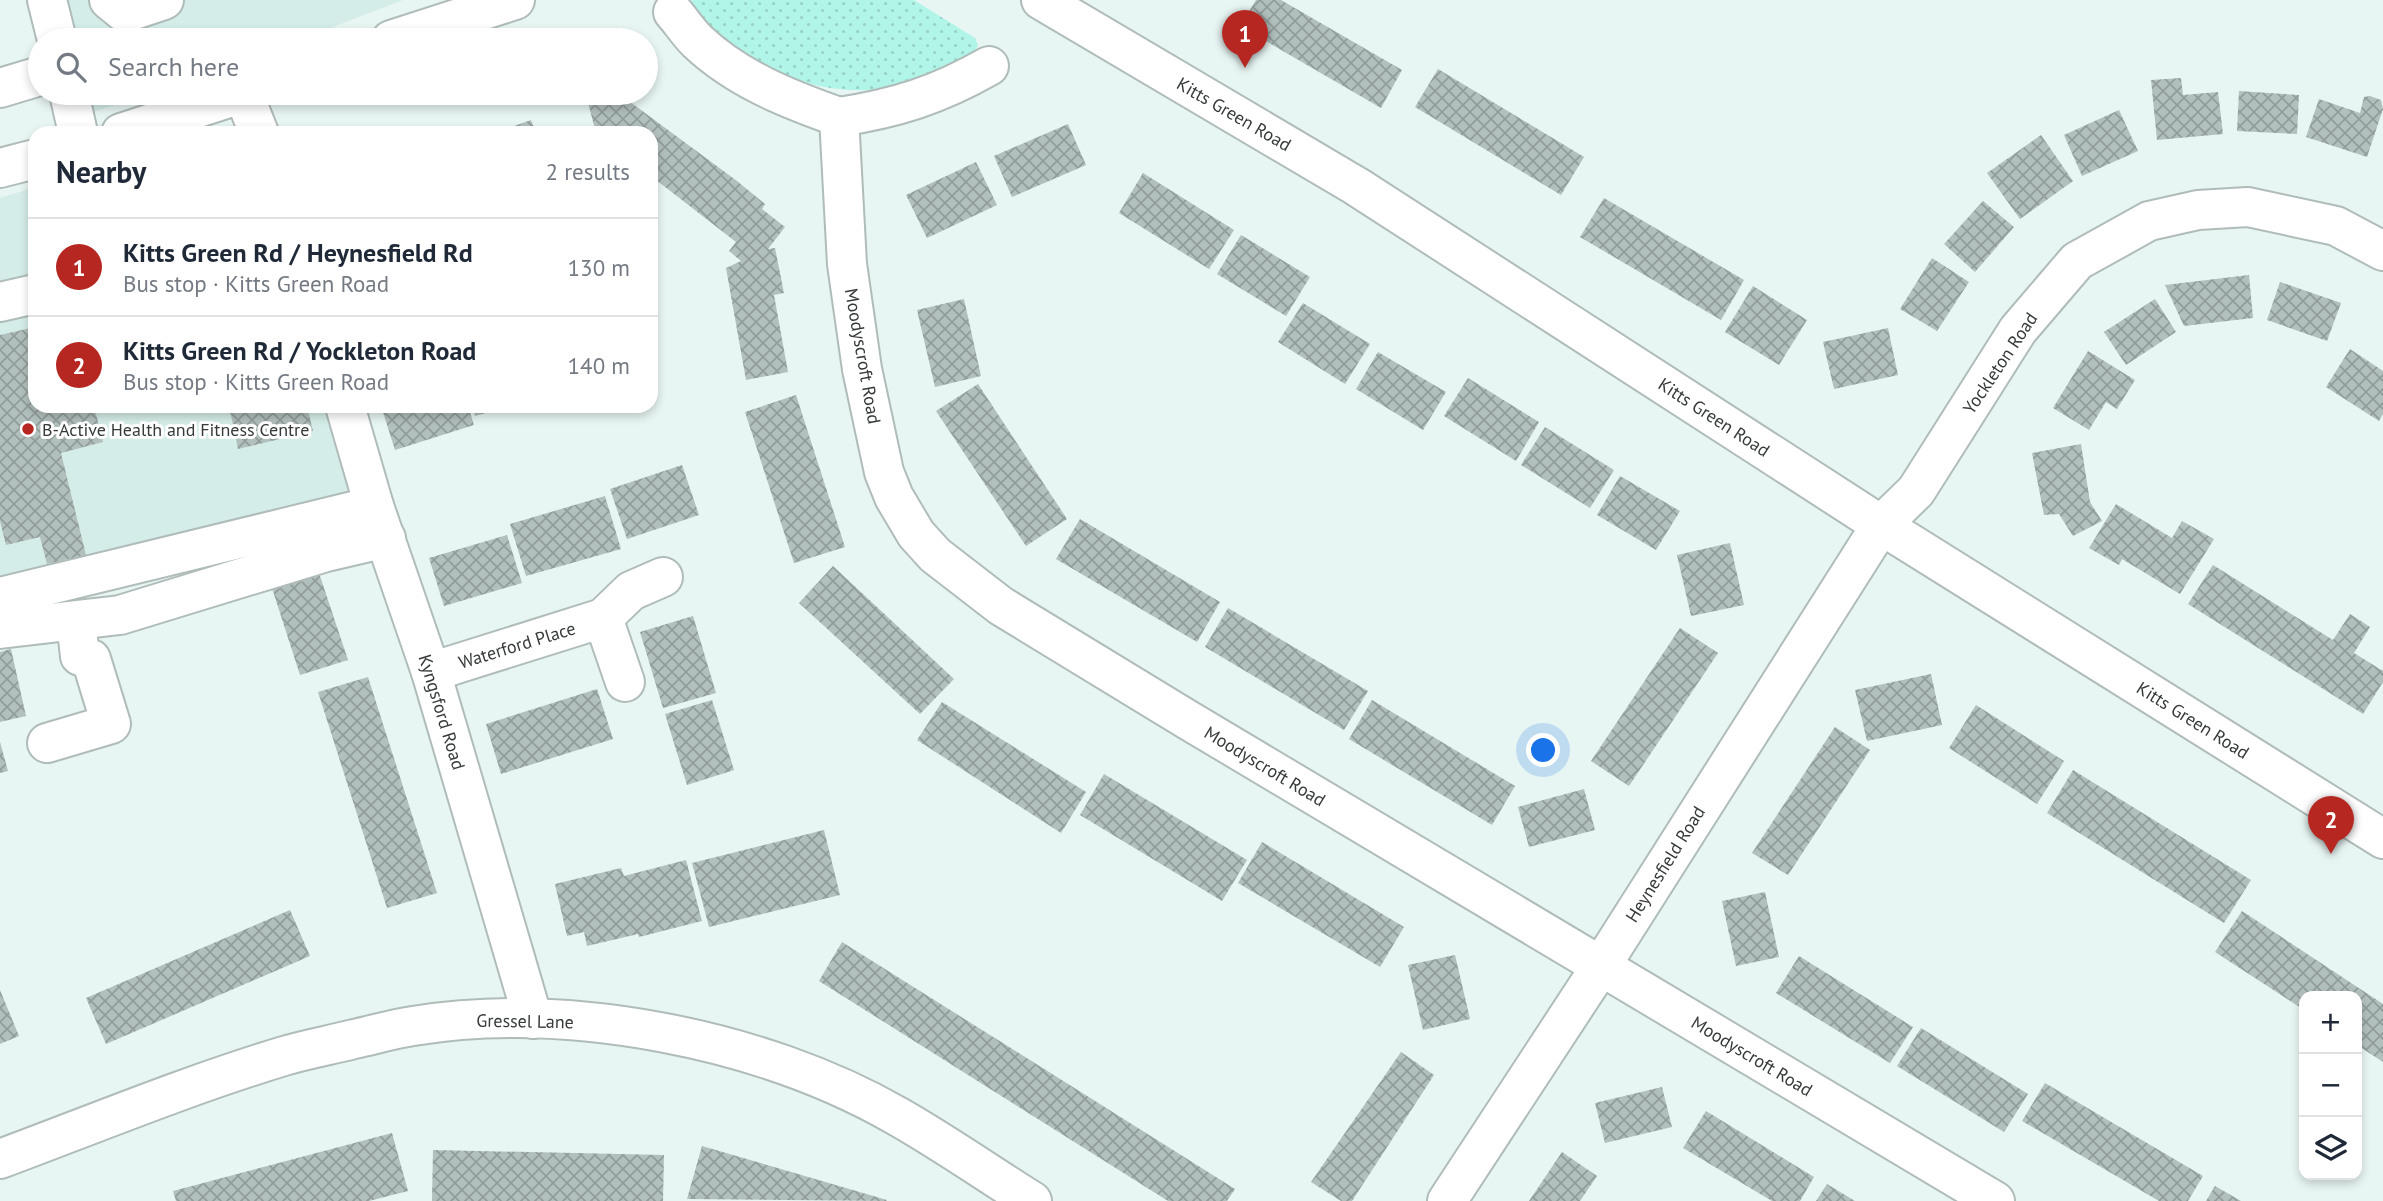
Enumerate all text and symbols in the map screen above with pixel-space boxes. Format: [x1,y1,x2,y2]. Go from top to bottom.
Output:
pin: 1 [1222,10,1268,68]
search box [28,28,658,105]
icon: search [52,48,90,86]
text: Search here [108,50,239,83]
street label: Kitts Green Road [1173,72,1295,156]
text: Nearby [56,152,146,191]
text: 2 results [546,157,630,186]
text: Kitts Green Rd / Heynesfield Rd [123,236,473,269]
text: 1 [72,253,86,282]
text: 130 m [568,253,630,282]
text: Bus stop · Kitts Green Road [123,269,389,298]
street label: Moodyscroft Road [840,286,886,426]
street label: Yockleton Road [1958,308,2042,418]
text: Kitts Green Rd / Yockleton Road [123,334,476,367]
text: 2 [72,351,86,380]
text: 140 m [568,351,630,380]
text: Bus stop · Kitts Green Road [123,367,389,396]
street label: Kitts Green Road [1654,372,1774,462]
place label: B-Active Health and Fitness Centre [42,418,309,441]
marker: B-Active Health and Fitness Centre [20,421,36,437]
street label: Waterford Place [456,616,578,674]
street label: Kyngsford Road [414,652,470,772]
street label: Kitts Green Road [2132,676,2254,764]
street label: Moodyscroft Road [1200,721,1330,811]
your location [1526,733,1560,767]
pin: 2 [2308,796,2354,854]
street label: Heynesfield Road [1620,802,1710,926]
map controls [2299,991,2362,1180]
button: + [2299,991,2362,1054]
street label: Gressel Lane [476,1009,574,1033]
street label: Moodyscroft Road [1687,1011,1817,1101]
button: − [2299,1054,2362,1117]
button: layers [2299,1117,2362,1180]

